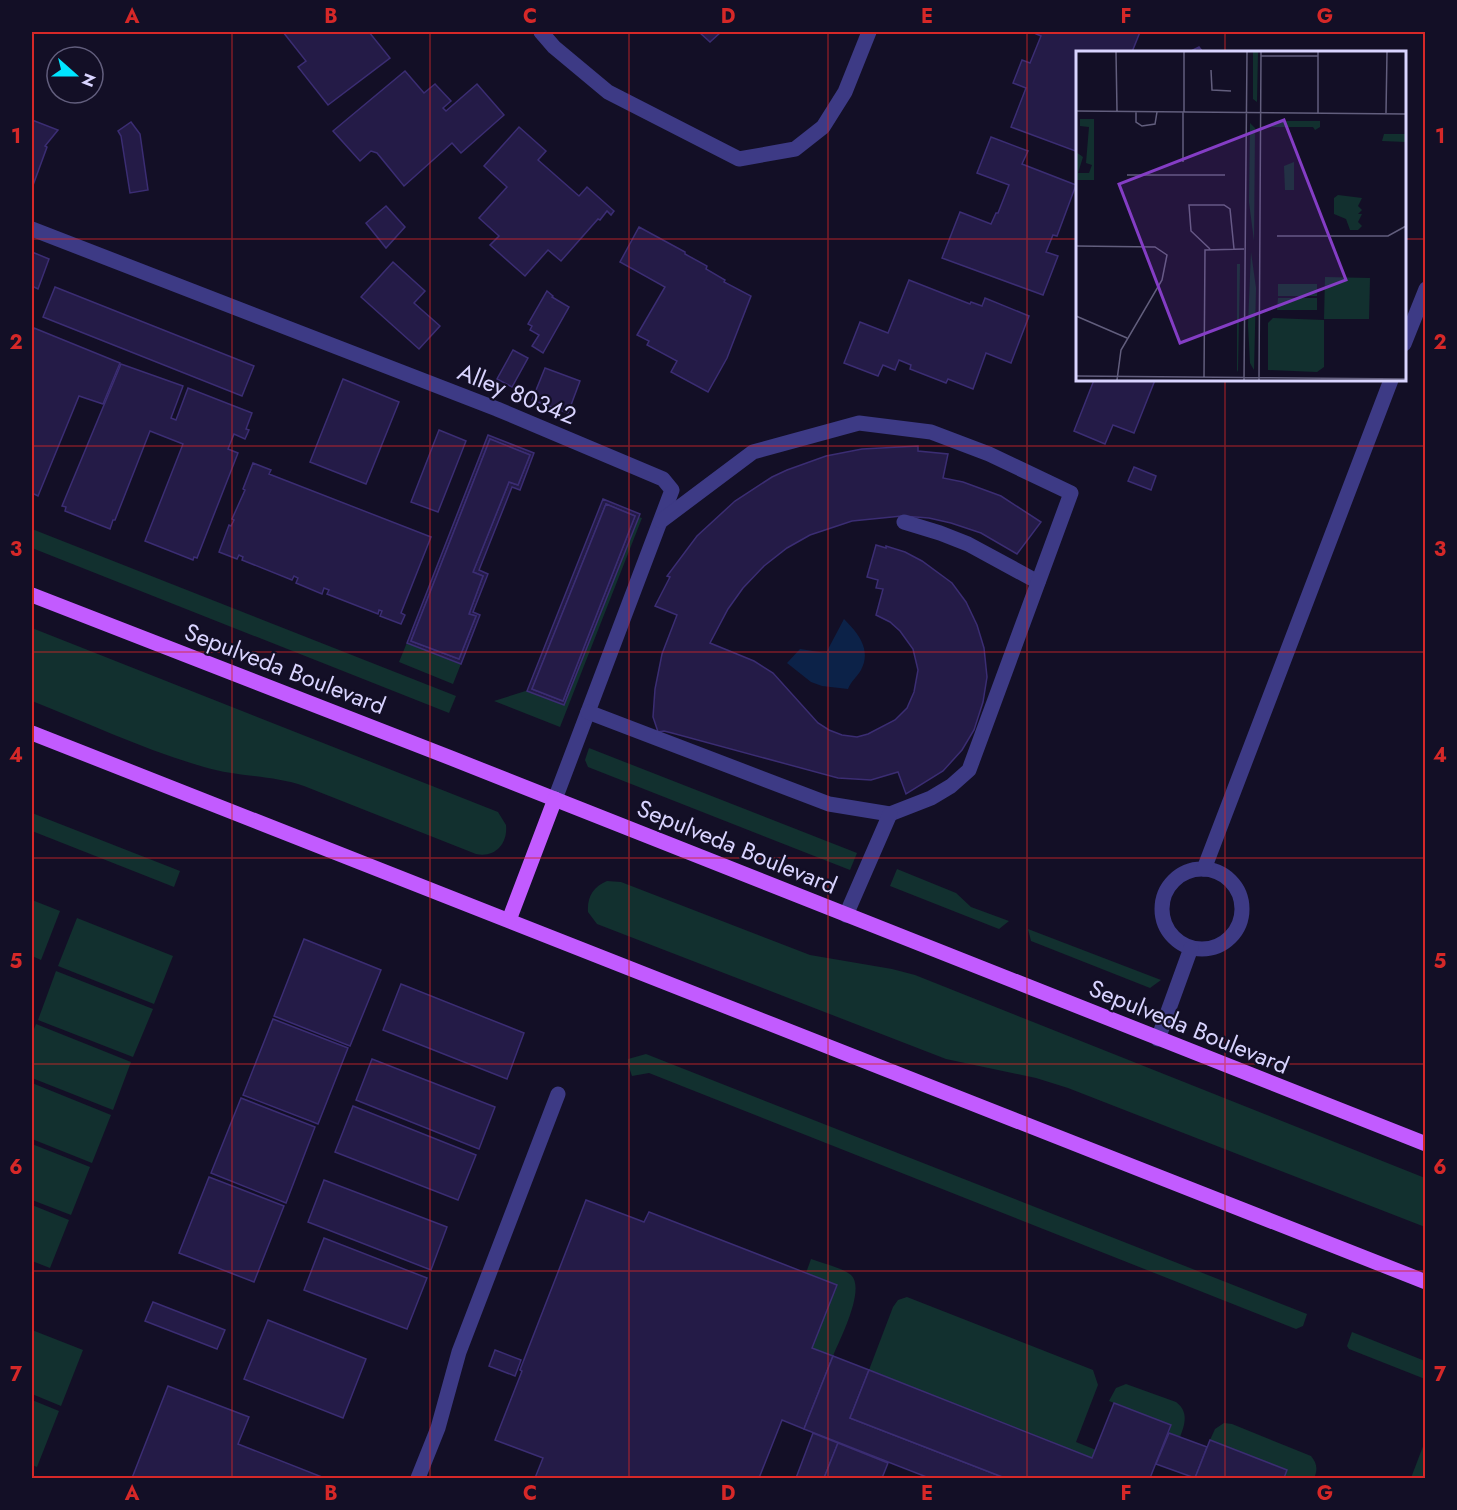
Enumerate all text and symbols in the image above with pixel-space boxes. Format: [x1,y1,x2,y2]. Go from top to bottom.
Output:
text: A [124,2,140,31]
text: B [324,2,338,31]
text: C [523,2,537,31]
text: D [721,2,735,31]
text: E [921,2,933,31]
text: F [1120,2,1132,31]
text: G [1317,2,1333,31]
north arrow [45,45,105,105]
inset map [1076,51,1406,381]
text: N [76,70,102,90]
text: 1 [11,122,21,151]
text: 1 [1435,122,1445,151]
text: 2 [9,328,23,357]
text: 2 [1433,328,1447,357]
street label: Alley 80342 [453,354,582,433]
text: 3 [10,535,22,564]
text: 3 [1434,535,1446,564]
street label: Sepulveda Boulevard [180,614,391,723]
text: 4 [9,741,23,770]
text: 4 [1433,741,1447,770]
street label: Sepulveda Boulevard [632,790,842,903]
text: 5 [10,947,23,976]
text: 5 [1434,947,1447,976]
street label: Sepulveda Boulevard [1084,970,1294,1083]
text: 6 [9,1153,23,1182]
text: 6 [1433,1153,1447,1182]
text: 7 [10,1360,23,1389]
text: 7 [1434,1360,1447,1389]
text: A [124,1479,140,1508]
text: B [324,1479,338,1508]
text: C [523,1479,537,1508]
text: D [721,1479,735,1508]
text: E [921,1479,933,1508]
text: F [1120,1479,1132,1508]
text: G [1317,1479,1333,1508]

